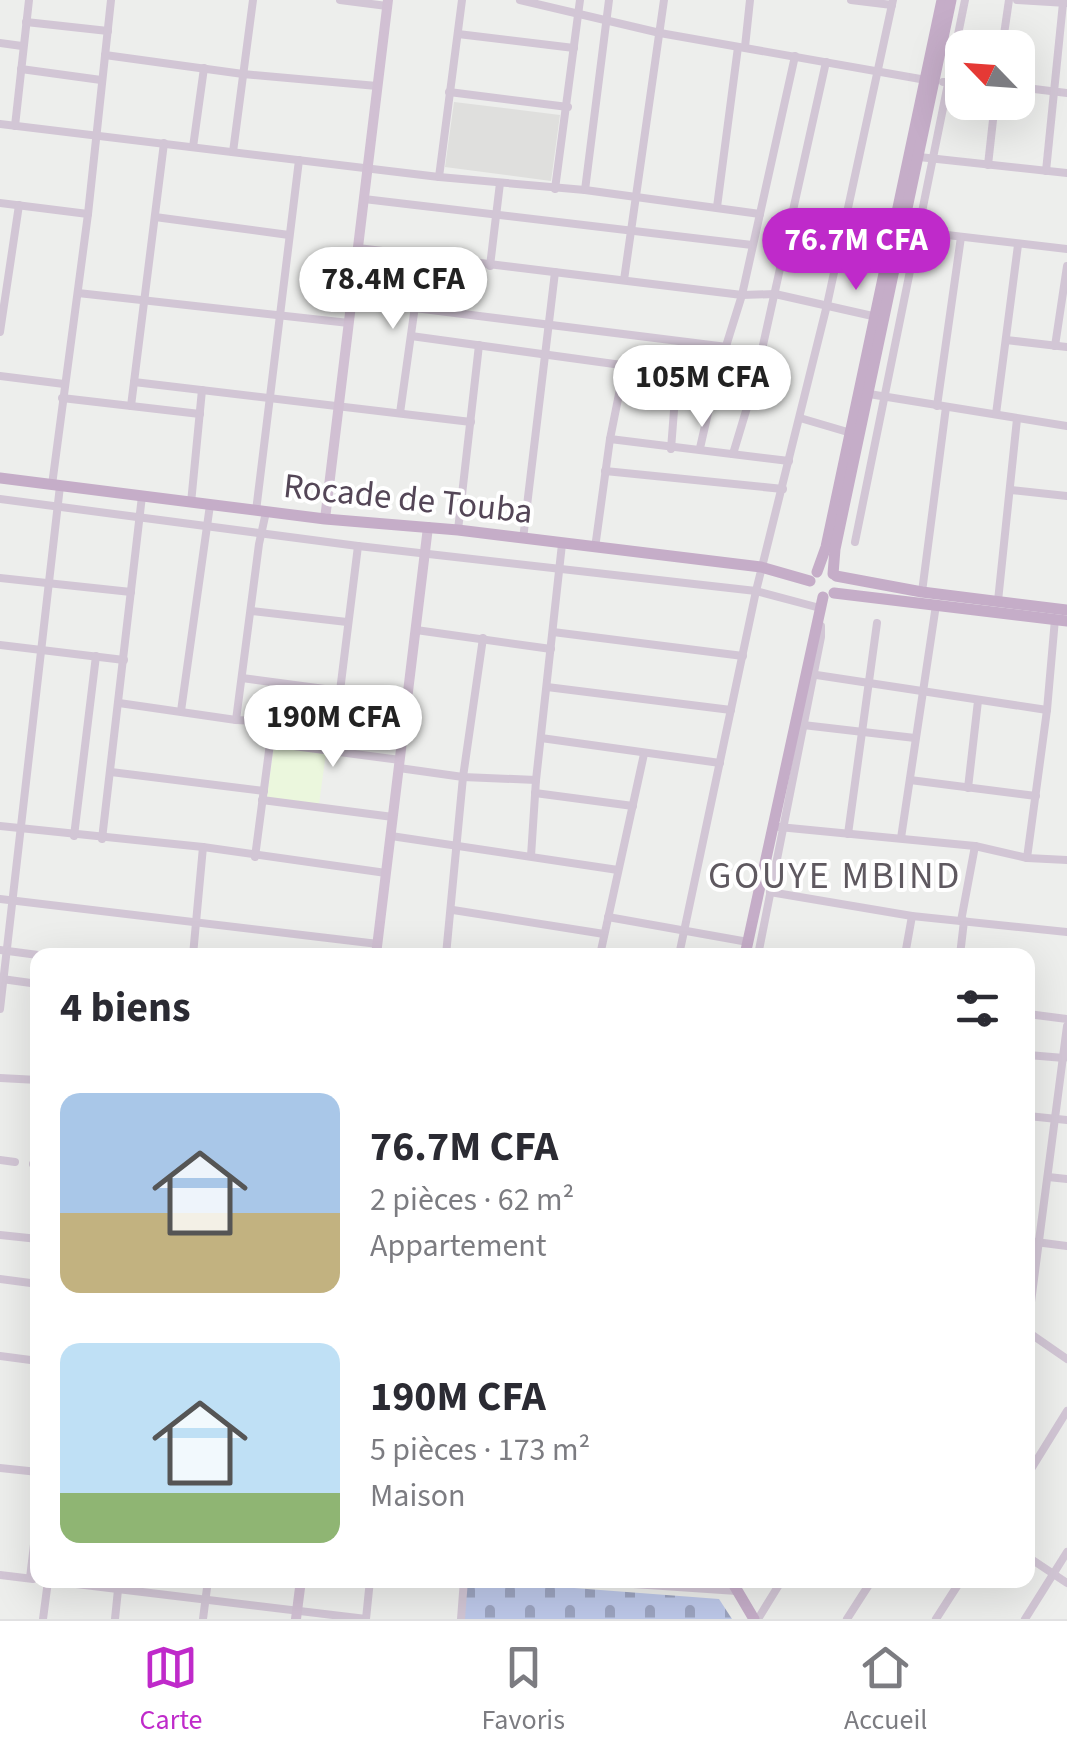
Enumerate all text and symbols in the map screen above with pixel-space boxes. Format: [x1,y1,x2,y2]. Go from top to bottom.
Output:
north arrow [945,30,1035,120]
map controls [945,30,1035,120]
pin: 76.7M CFA [742,208,970,293]
text: 76.7M CFA [784,217,928,263]
pin: 78.4M CFA [279,247,507,332]
text: 78.4M CFA [321,256,465,302]
pin: 105M CFA [599,345,805,430]
text: 105M CFA [635,354,769,400]
street label: Rocade de Touba [281,461,535,537]
pin: 190M CFA [230,685,436,770]
text: 190M CFA [266,694,400,740]
district label: GOUYE MBIND [708,849,962,903]
text: 4 biens [60,978,191,1038]
icon: filters [950,981,1005,1036]
text: 76.7M CFA [370,1117,558,1177]
icon: home [140,1133,260,1253]
text: 2 pièces · 62 m² [370,1177,574,1223]
text: Appartement [370,1223,547,1269]
text: 190M CFA [370,1367,546,1427]
icon: home [140,1383,260,1503]
text: 5 pièces · 173 m² [370,1427,590,1473]
text: Maison [370,1473,466,1519]
tab: Carte [140,1640,202,1740]
tab: Favoris [481,1640,565,1740]
tab: Accueil [844,1640,927,1740]

